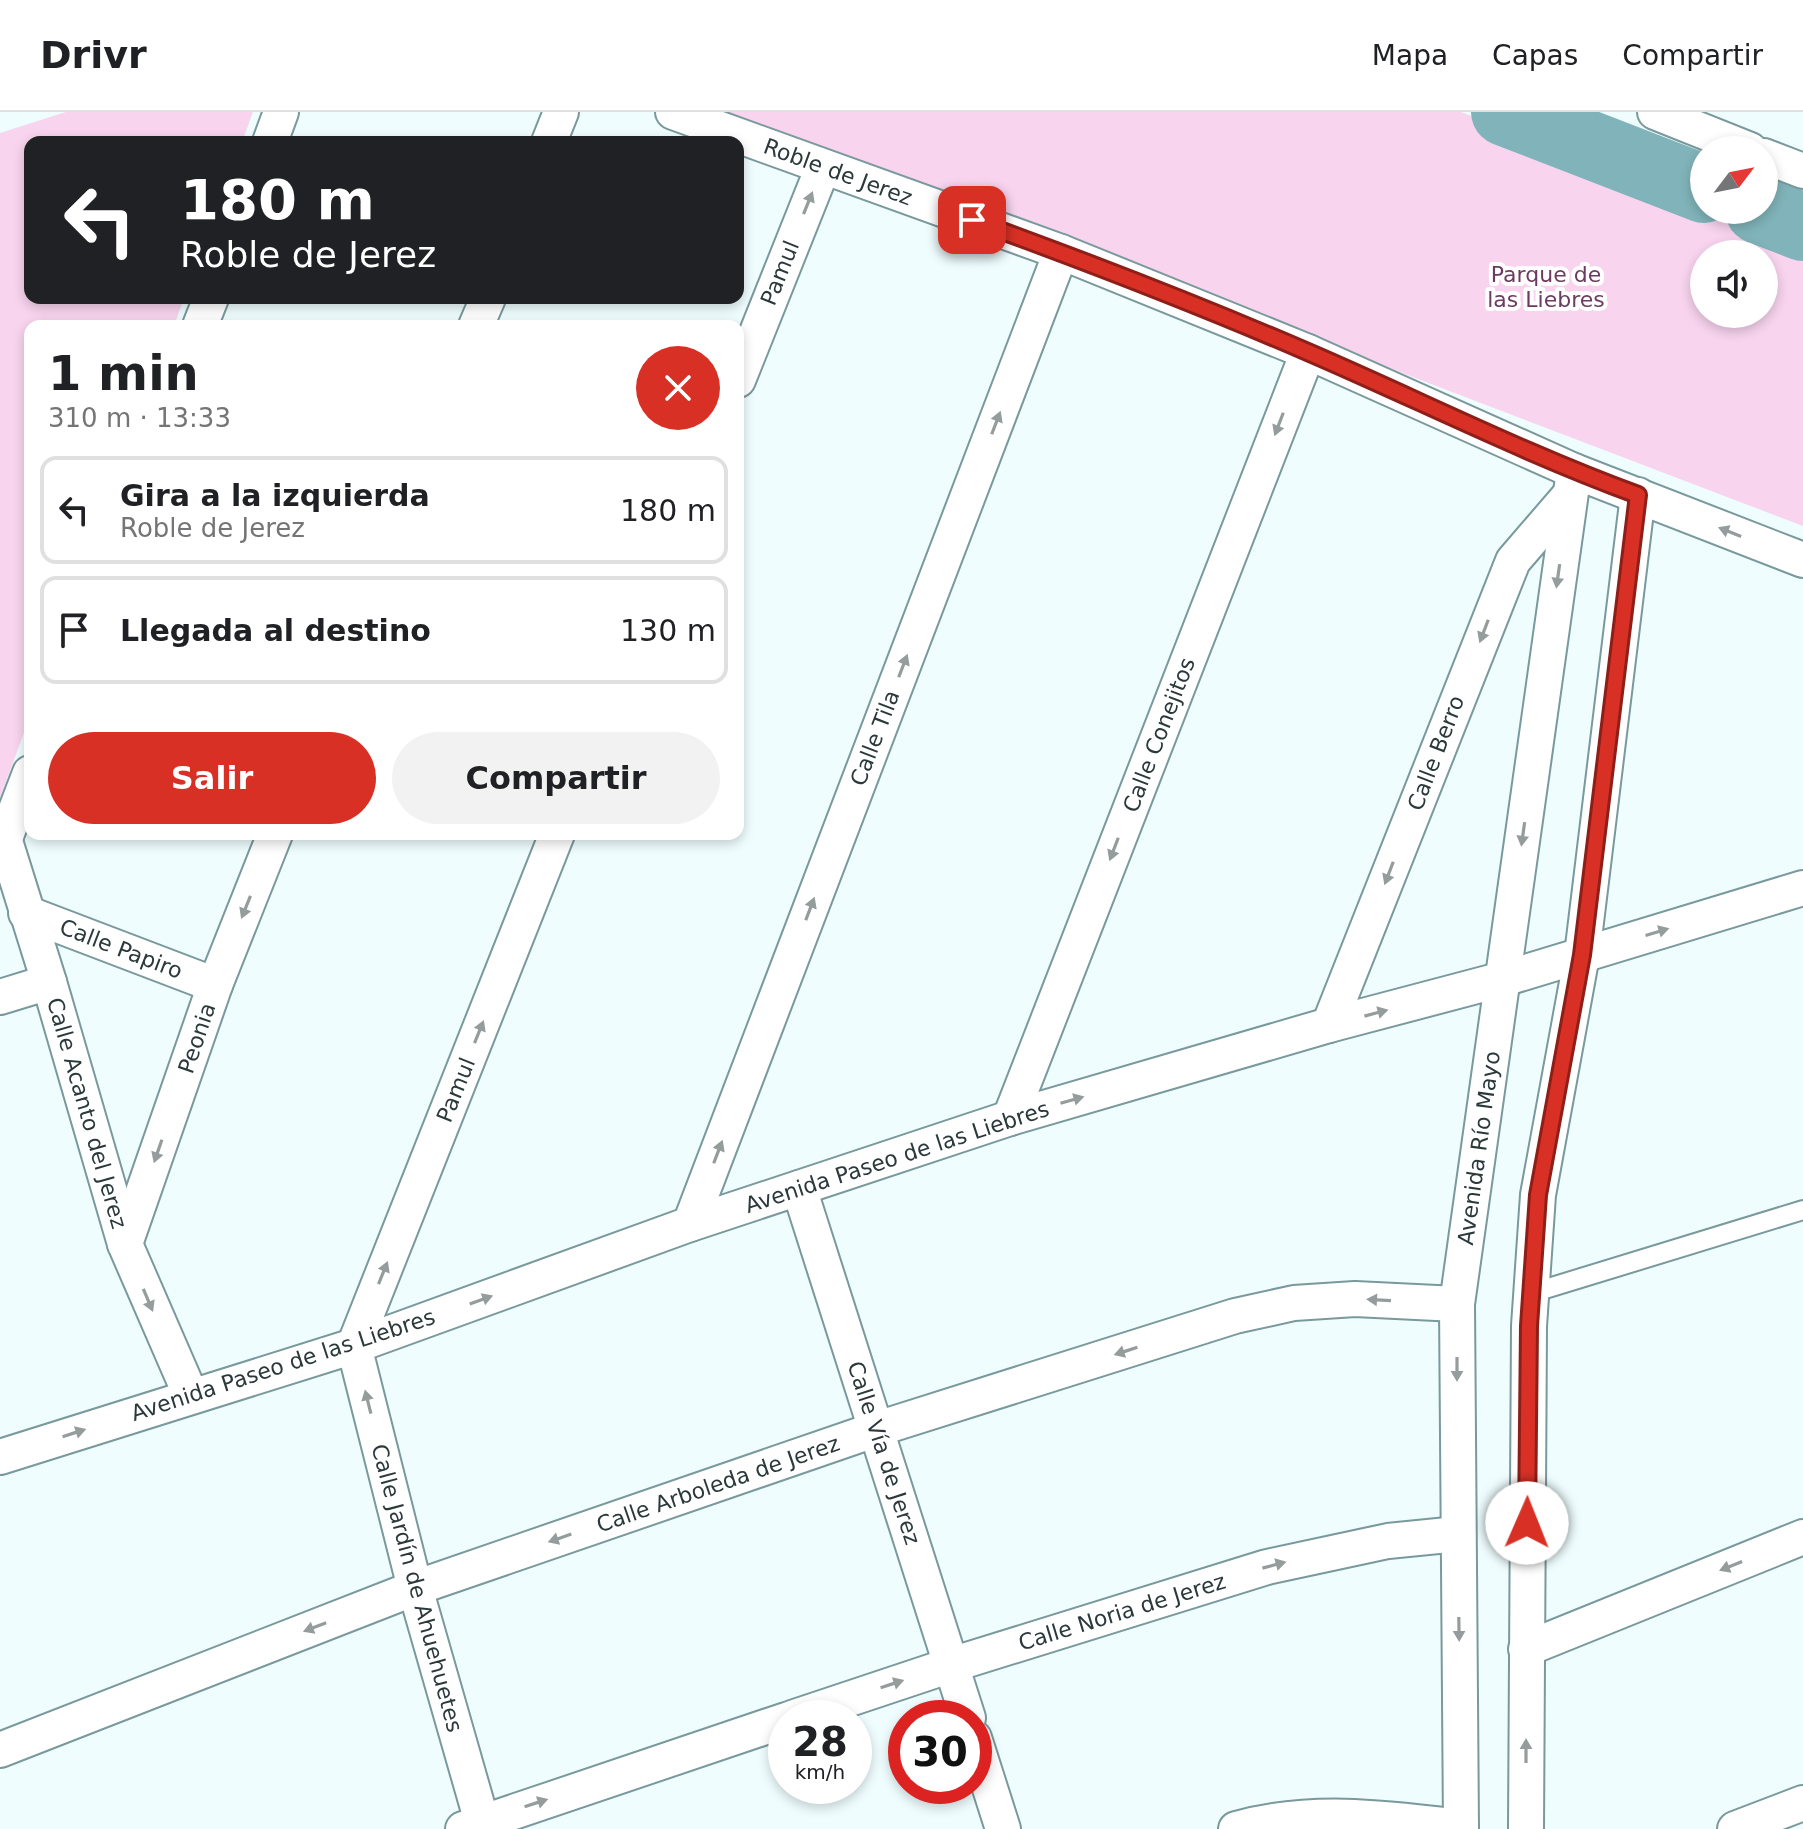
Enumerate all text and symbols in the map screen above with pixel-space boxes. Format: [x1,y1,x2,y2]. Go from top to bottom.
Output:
text: Drivr [40,33,147,77]
text: Mapa [1372,39,1448,72]
text: Capas [1492,39,1578,72]
text: Compartir [1622,39,1763,72]
street label: Roble de Jerez [760,133,916,211]
north arrow [1690,136,1778,224]
map controls [1690,136,1778,328]
text: 180 m [180,167,375,232]
icon: left [48,168,152,272]
pin [938,186,1006,254]
one-way arrow [802,191,815,215]
icon: arrive [950,198,994,242]
text: Roble de Jerez [180,234,436,275]
street label: Pamul [756,237,804,309]
button: sound [1690,240,1778,328]
park label: Parque de las Liebres [1487,262,1605,312]
text: 1 min [48,345,199,401]
button: close [636,346,720,430]
text: 310 m · 13:33 [48,403,231,433]
one-way arrow [990,411,1003,435]
one-way arrow [1272,413,1285,437]
text: Gira a la izquierda [120,478,430,513]
icon: left [52,488,96,532]
text: 180 m [620,493,716,528]
text: Roble de Jerez [120,513,305,543]
one-way arrow [1718,525,1742,538]
one-way arrow [1551,564,1564,589]
icon: arrive [52,608,96,652]
text: Llegada al destino [120,613,431,648]
text: 130 m [620,613,716,648]
one-way arrow [1477,619,1490,643]
one-way arrow [897,654,910,678]
street label: Calle Conejitos [1118,654,1200,816]
street label: Calle Tila [845,687,905,789]
street label: Calle Berro [1403,692,1469,814]
button: Salir [48,732,376,824]
button: Compartir [392,732,720,824]
one-way arrow [1516,822,1529,847]
one-way arrow [1107,838,1120,862]
one-way arrow [1382,861,1395,885]
one-way arrow [240,895,253,919]
one-way arrow [804,897,817,921]
street label: Calle Papiro [56,914,186,984]
one-way arrow [1645,926,1669,938]
street label: Calle Acanto del Jerez [42,995,132,1231]
street label: Peonia [173,999,221,1077]
one-way arrow [1364,1006,1388,1019]
one-way arrow [472,1020,485,1044]
street label: Avenida Río Mayo [1453,1049,1505,1247]
street label: Pamul [432,1054,480,1126]
one-way arrow [1060,1093,1084,1106]
street label: Avenida Paseo de las Liebres [742,1096,1052,1218]
one-way arrow [151,1139,163,1163]
one-way arrow [712,1139,725,1163]
one-way arrow [376,1261,389,1285]
one-way arrow [142,1288,155,1312]
one-way arrow [469,1293,493,1306]
one-way arrow [1366,1293,1391,1306]
street label: Avenida Paseo de las Liebres [128,1304,438,1426]
one-way arrow [1113,1345,1137,1358]
one-way arrow [1451,1357,1463,1382]
street label: Calle Vía de Jerez [843,1358,925,1548]
one-way arrow [361,1390,374,1415]
one-way arrow [63,1426,87,1439]
street label: Calle Arboleda de Jerez [593,1431,843,1537]
street label: Calle Jardín de Ahuehuetes [366,1441,468,1735]
position arrow [1485,1481,1569,1565]
one-way arrow [548,1533,572,1545]
one-way arrow [1262,1559,1287,1571]
one-way arrow [1719,1560,1743,1573]
street label: Calle Noria de Jerez [1015,1569,1229,1655]
one-way arrow [1453,1617,1465,1642]
one-way arrow [303,1620,327,1633]
one-way arrow [880,1678,904,1690]
speed limit sign: 30 [888,1700,992,1804]
text: 28 [792,1719,848,1765]
one-way arrow [1520,1738,1532,1763]
text: km/h [795,1760,845,1784]
one-way arrow [524,1797,548,1809]

